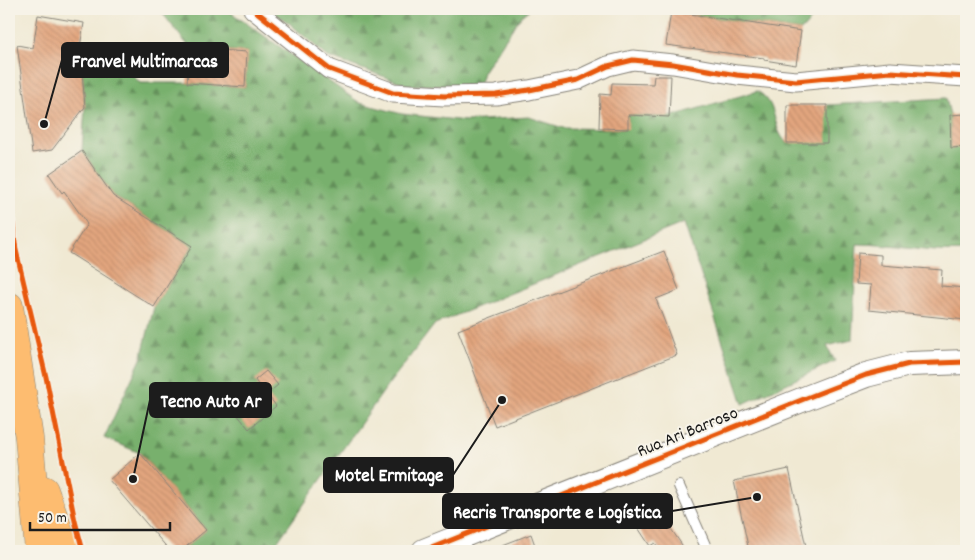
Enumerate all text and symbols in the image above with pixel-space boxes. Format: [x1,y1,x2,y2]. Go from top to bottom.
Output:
callout: Franvel Multimarcas [62,43,228,77]
text: Franvel Multimarcas [72,50,218,77]
callout: Tecno Auto Ar [150,383,271,417]
text: Tecno Auto Ar [161,390,262,417]
street label: Rua Ari Barroso [634,402,742,465]
callout: Motel Ermitage [324,458,453,492]
text: Motel Ermitage [335,464,443,491]
callout: Recris Transporte e Logística [443,494,672,528]
scale bar [30,500,170,532]
text: Recris Transporte e Logística [453,501,662,528]
text: 50 m [38,508,67,530]

